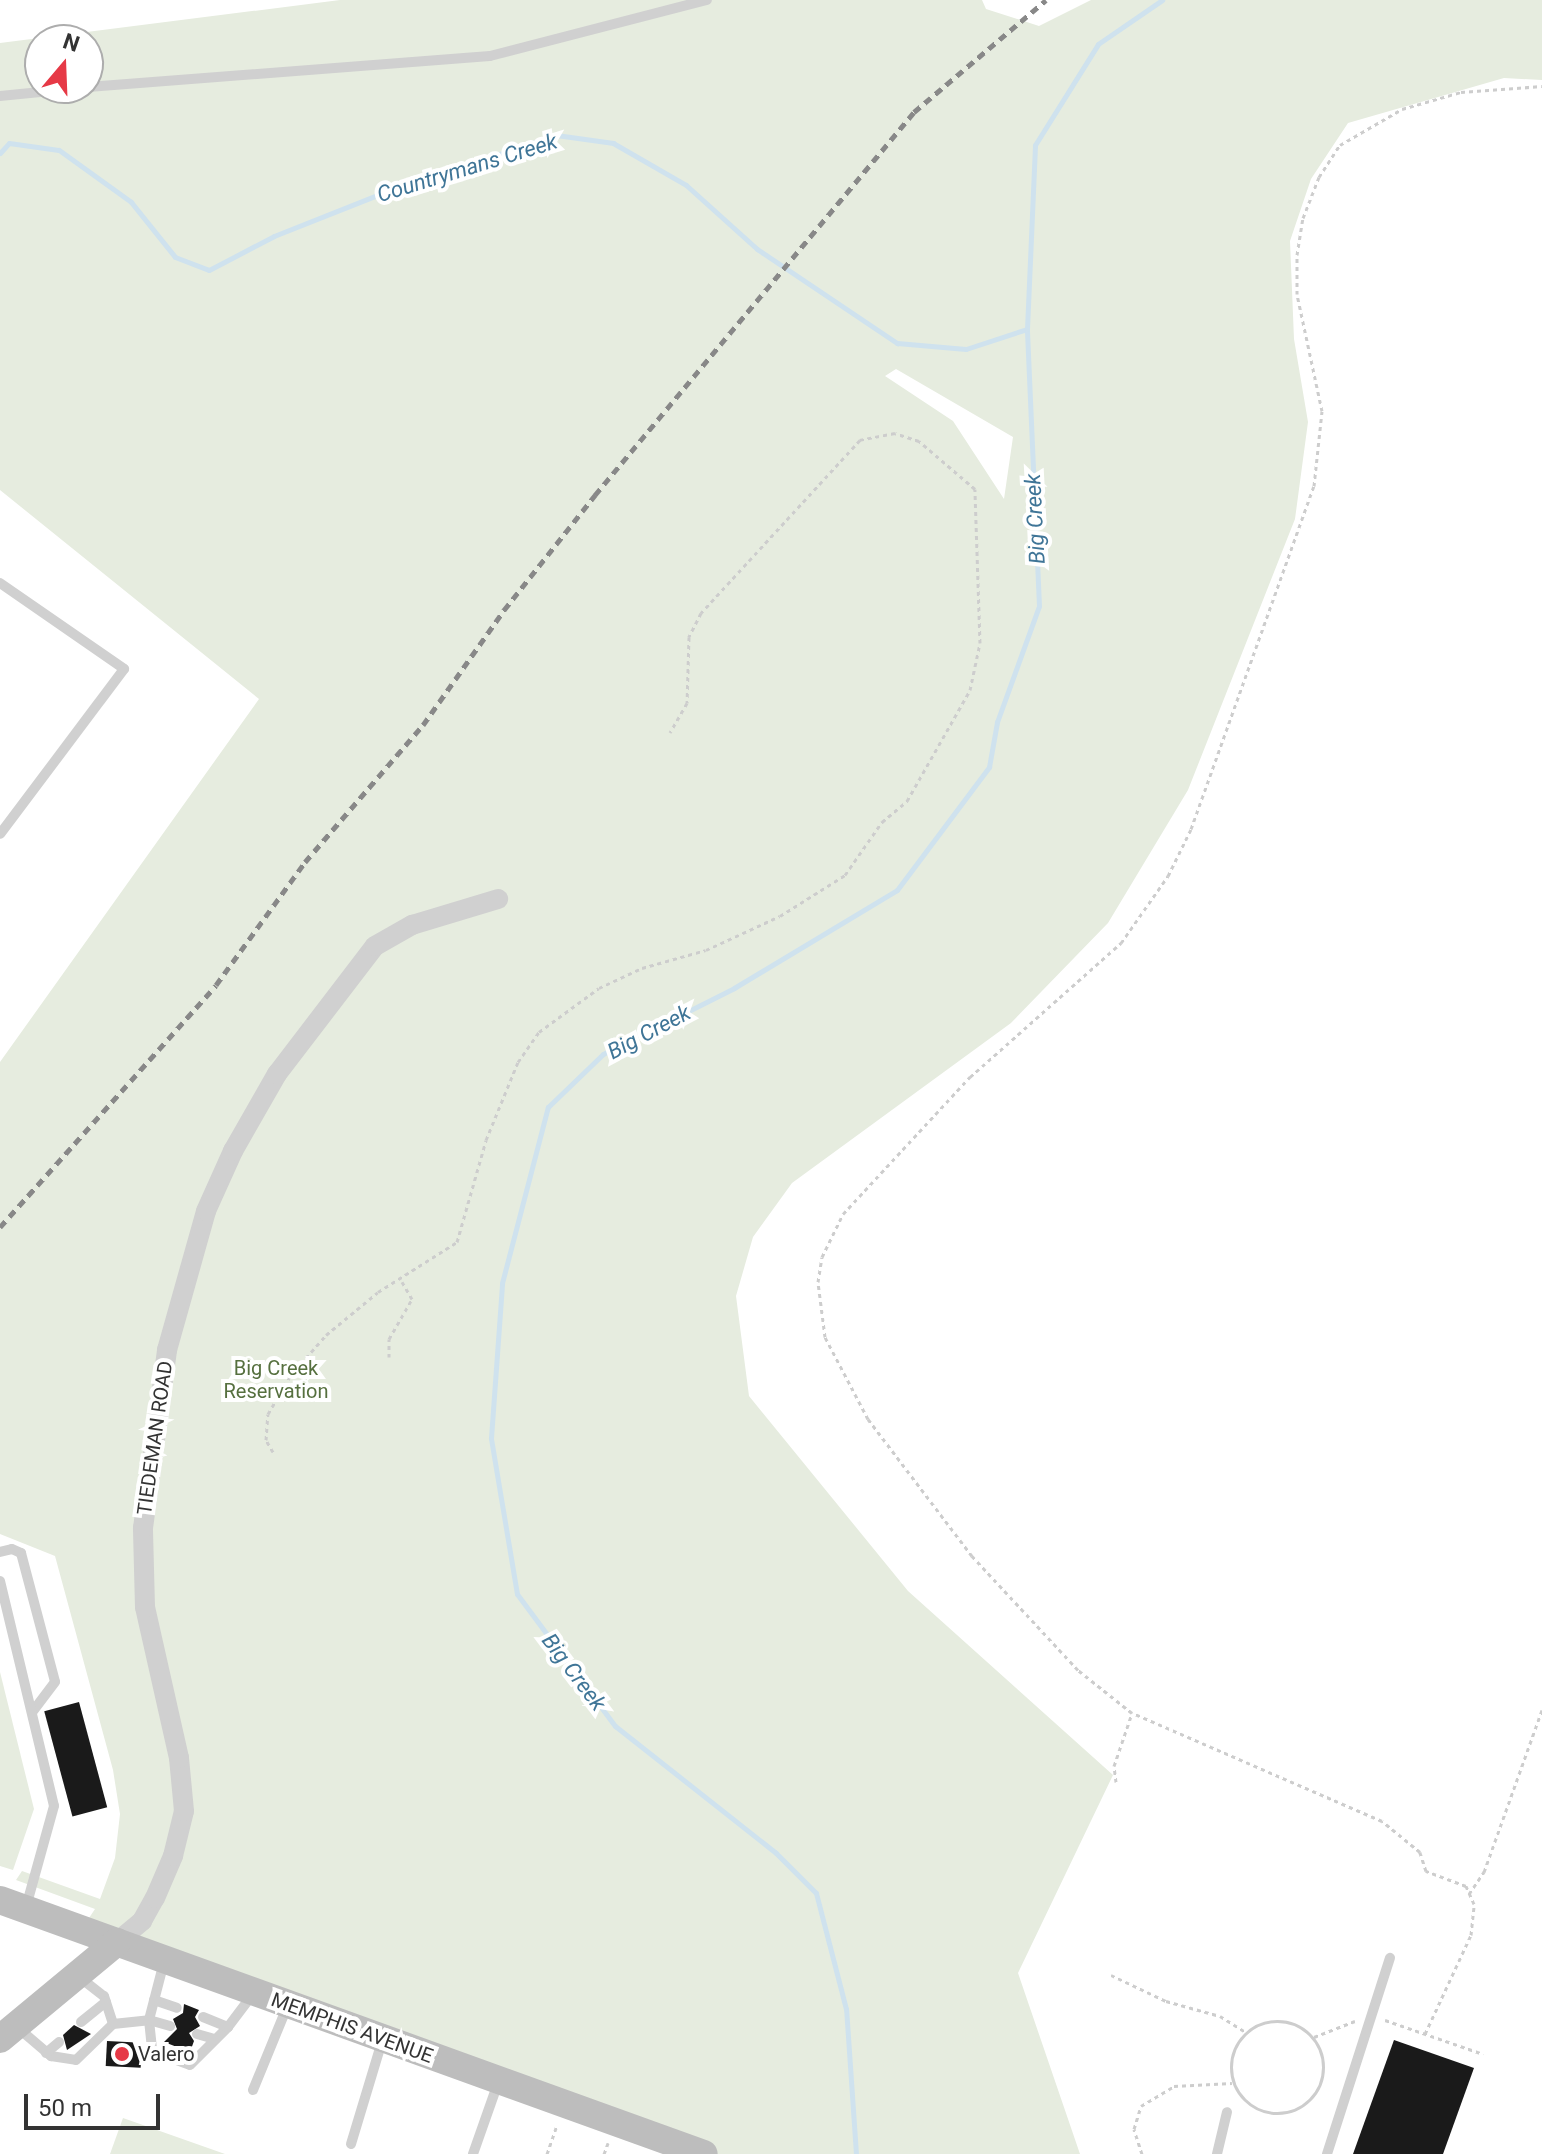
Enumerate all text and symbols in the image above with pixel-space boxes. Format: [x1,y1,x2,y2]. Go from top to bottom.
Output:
north arrow [24,24,104,104]
text: N [60,28,83,57]
water label: Countrymans Creek [374,128,560,208]
water label: Big Creek [1019,473,1051,565]
water label: Big Creek [603,999,695,1065]
park label: Big Creek Reservation [223,1357,329,1404]
street label: TIEDEMAN ROAD [132,1359,178,1517]
water label: Big Creek [536,1628,612,1716]
street label: MEMPHIS AVENUE [268,1988,436,2068]
place label: Valero [138,2042,195,2066]
marker: Valero [113,2045,131,2063]
scale bar [28,2078,164,2128]
text: 50 m [38,2094,92,2122]

